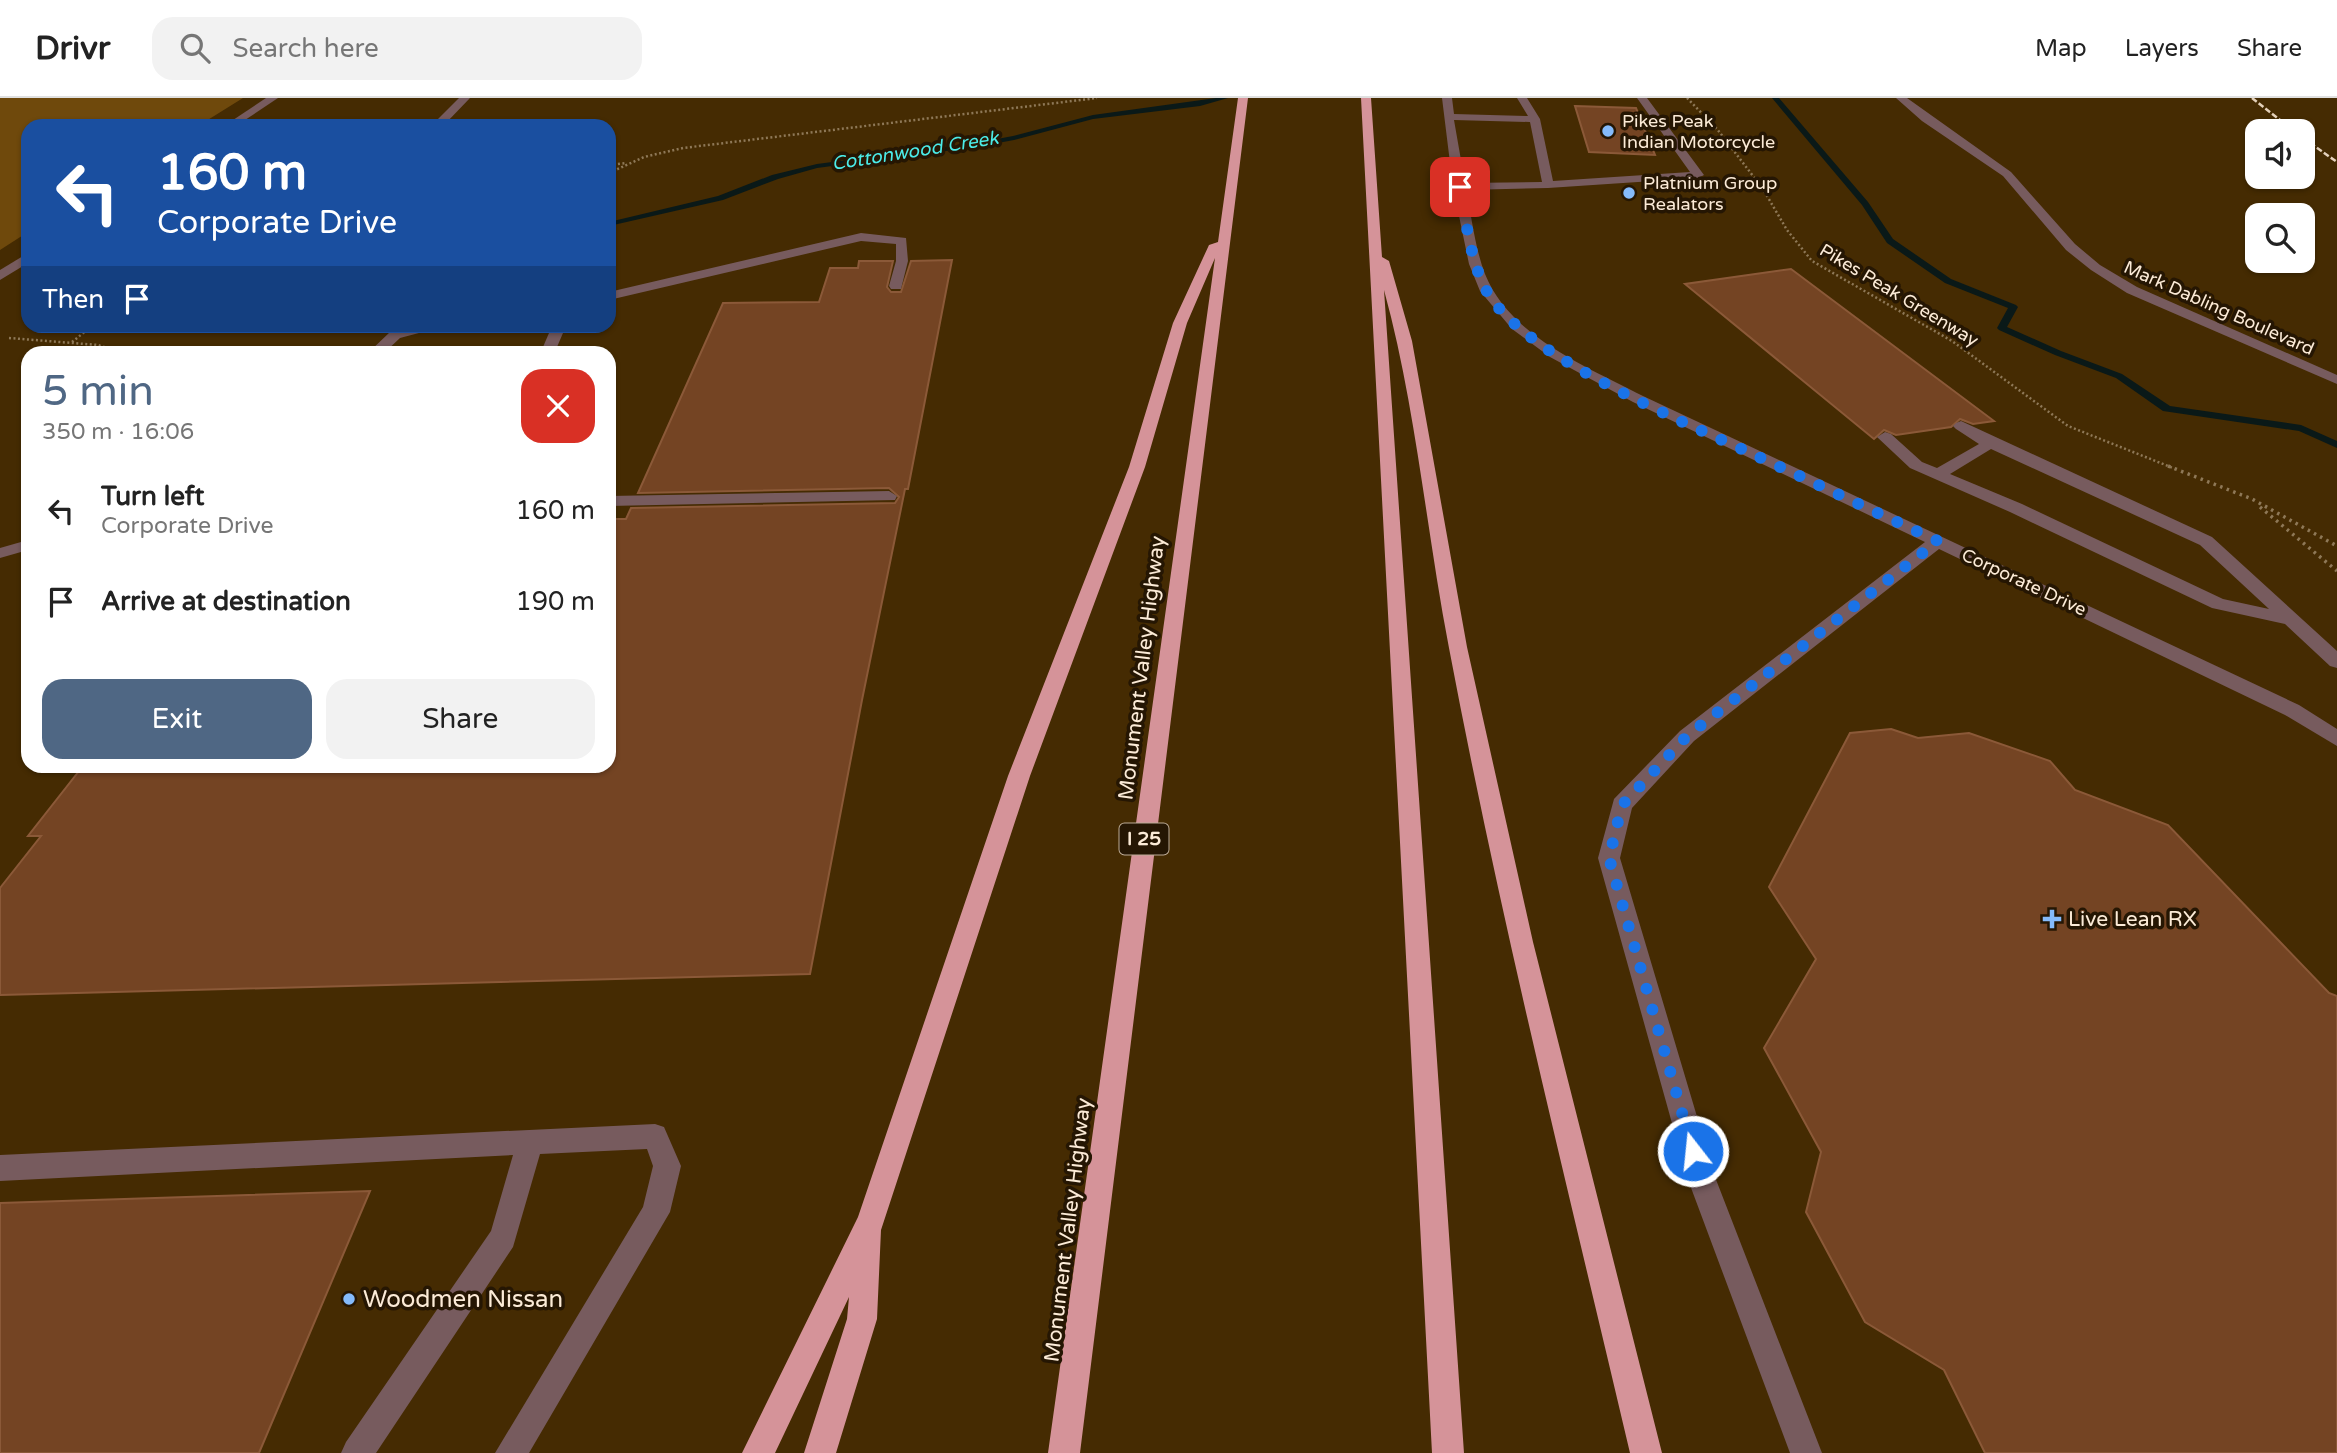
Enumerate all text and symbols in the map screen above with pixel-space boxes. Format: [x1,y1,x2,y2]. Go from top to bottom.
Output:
search box [152,17,642,80]
text: Drivr [35,29,110,68]
icon: search [176,29,214,67]
text: Search here [232,33,379,64]
text: Map [2035,34,2087,63]
text: Layers [2125,34,2199,63]
text: Share [2237,34,2302,63]
place label: Pikes Peak Indian Motorcycle [1622,110,1775,153]
map controls [2245,119,2315,273]
button: sound [2245,119,2315,189]
marker: Pikes Peak Indian Motorcycle [1600,123,1616,139]
water label: Cottonwood Creek [830,127,1002,175]
text: 160 m [157,144,307,203]
icon: left [42,147,133,238]
pin [1430,157,1490,217]
icon: arrive [1441,168,1479,206]
place label: Platnium Group Realators [1643,172,1777,215]
marker: Platnium Group Realators [1621,185,1637,201]
button: search [2245,203,2315,273]
text: Corporate Drive [157,204,397,242]
street label: Pikes Peak Greenway [1816,239,1983,351]
street label: Mark Dabling Boulevard [2120,256,2318,360]
icon: arrive [118,280,156,318]
text: Then [42,284,104,315]
text: 5 min [42,366,154,417]
button: close [521,369,595,443]
text: 350 m · 16:06 [42,418,194,446]
text: Turn left [101,481,204,512]
icon: left [42,492,80,530]
text: 160 m [515,495,595,526]
text: Corporate Drive [101,512,274,540]
street label: Monument Valley Highway [1113,535,1171,801]
street label: Corporate Drive [1958,543,2090,621]
icon: arrive [42,583,80,621]
text: Arrive at destination [101,586,351,617]
text: 190 m [515,586,595,617]
button: Exit [42,679,312,759]
button: Share [326,679,595,759]
road number: I 25 [1120,824,1168,854]
place label: Live Lean RX [2068,907,2197,932]
marker: Live Lean RX [2042,909,2062,929]
street label: Monument Valley Highway [1039,1097,1097,1363]
position arrow [1656,1114,1730,1188]
place label: Woodmen Nissan [363,1285,563,1314]
marker: Woodmen Nissan [341,1291,357,1307]

